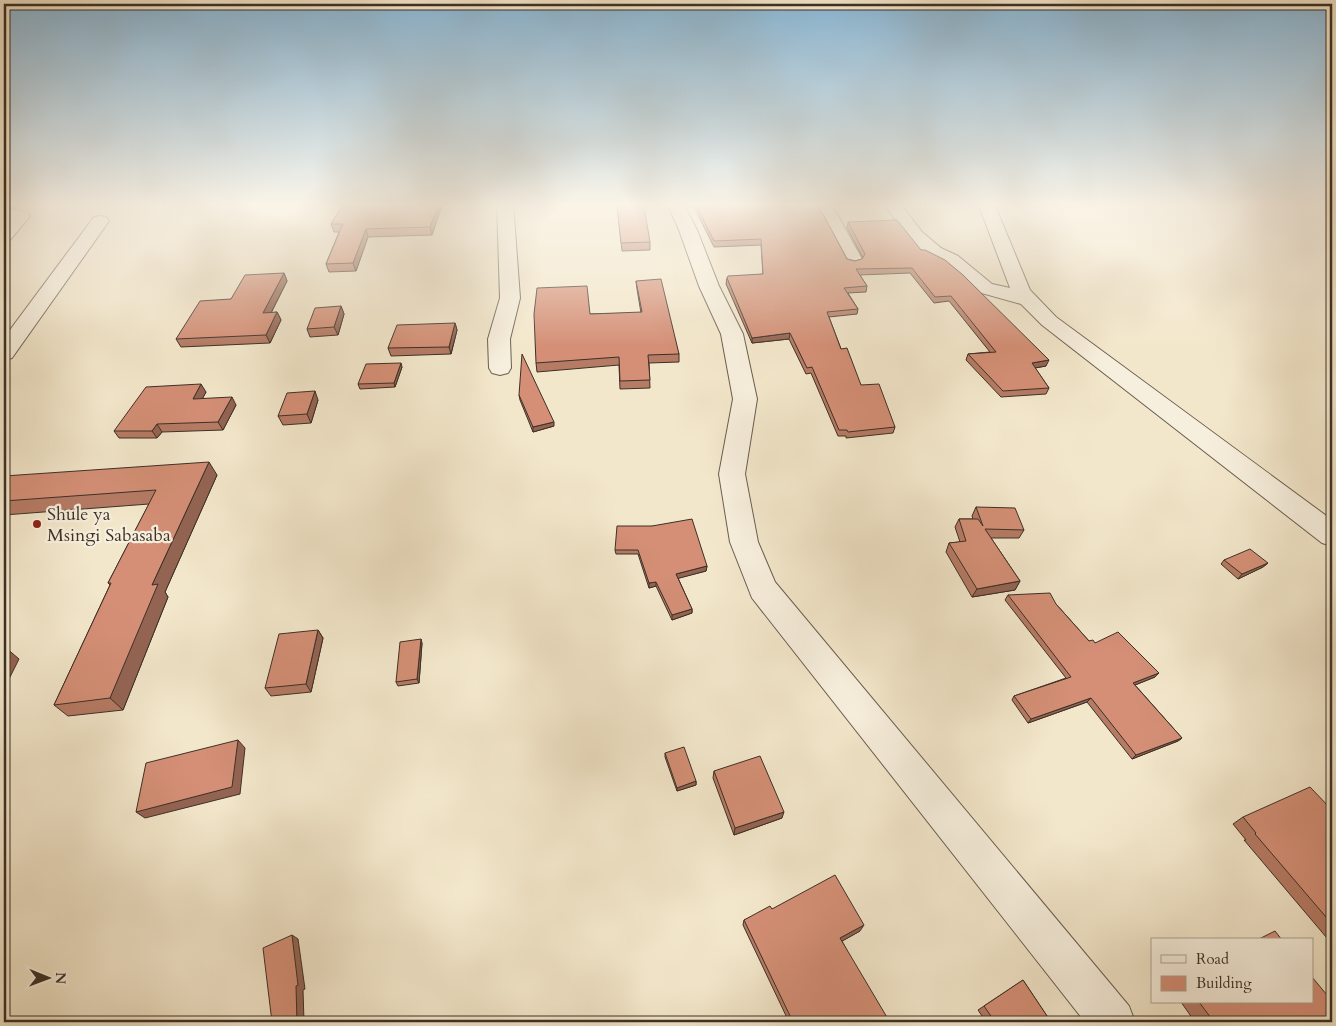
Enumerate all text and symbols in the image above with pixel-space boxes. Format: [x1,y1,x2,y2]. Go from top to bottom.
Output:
place label: Shule ya Msingi Sabasaba [47,502,171,548]
marker: Shule ya Msingi Sabasaba [31,518,43,530]
legend [1151,938,1314,1004]
text: Road [1196,949,1229,969]
north arrow [22,954,72,1004]
text: N [51,972,70,984]
text: Building [1196,973,1252,993]

